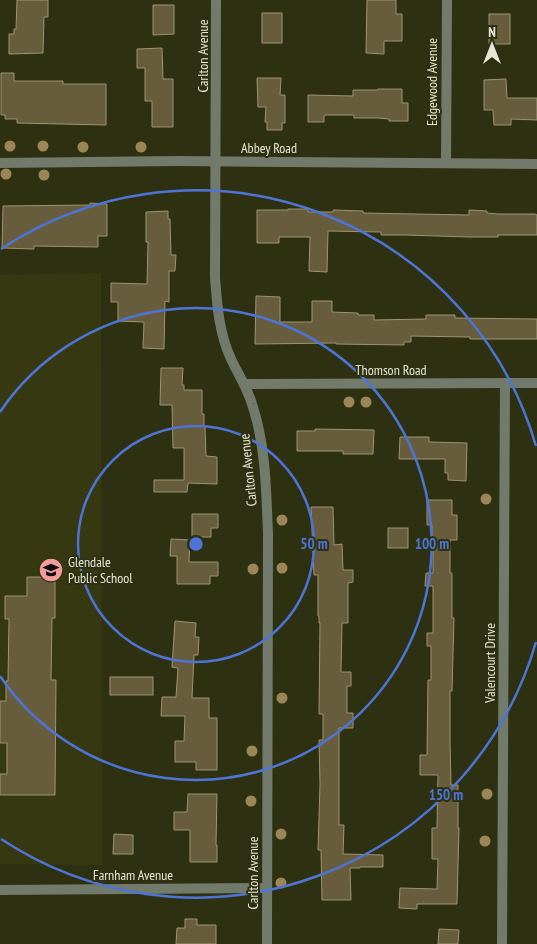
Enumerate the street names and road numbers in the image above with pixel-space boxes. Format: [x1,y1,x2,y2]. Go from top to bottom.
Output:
street label: Carlton Avenue [194,19,212,92]
street label: Edgewood Avenue [423,38,441,126]
street label: Abbey Road [241,139,297,157]
street label: Thomson Road [355,361,427,379]
street label: Carlton Avenue [235,433,261,507]
street label: Valencourt Drive [481,623,499,704]
street label: Carlton Avenue [244,836,262,909]
street label: Farnham Avenue [93,866,173,884]

